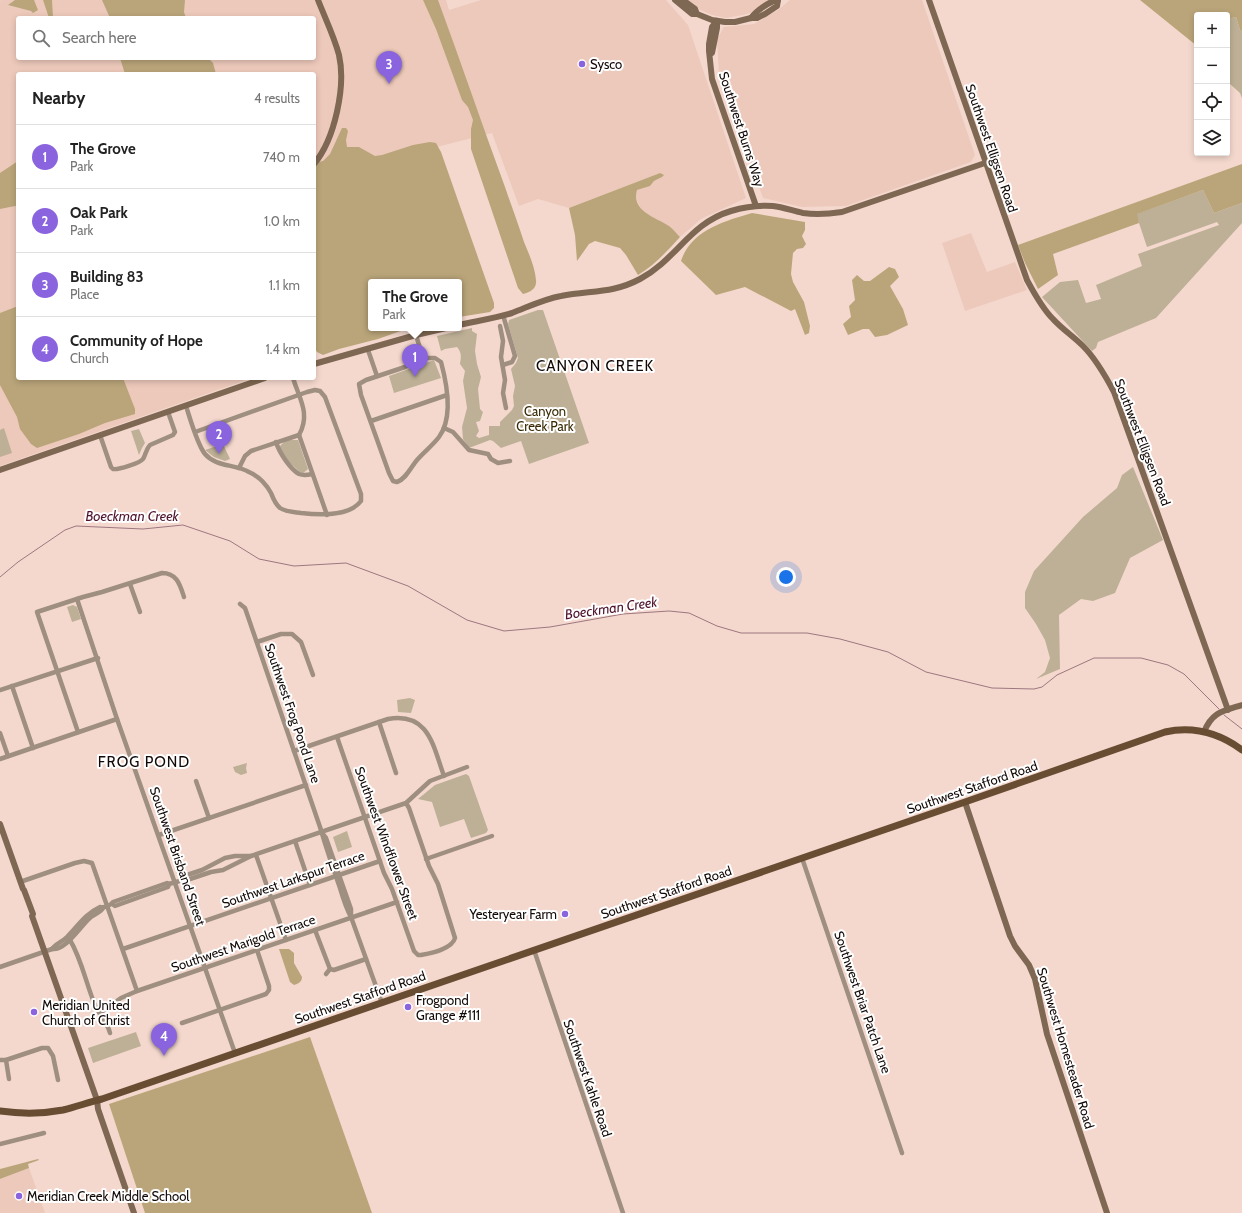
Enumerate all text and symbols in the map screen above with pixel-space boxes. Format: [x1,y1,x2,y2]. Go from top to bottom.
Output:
map controls [1194,12,1230,156]
button: + [1194,12,1230,48]
search box [16,16,316,60]
icon: search [30,27,52,49]
text: Search here [62,29,137,47]
button: − [1194,48,1230,84]
pin: 3 [376,51,402,84]
place label: Sysco [590,56,622,72]
marker: Sysco [577,59,587,69]
street label: Southwest Burns Way [716,69,768,189]
street label: Southwest Elligsen Road [963,82,1021,214]
button: locate [1194,84,1230,120]
text: Nearby [32,88,85,108]
text: 4 results [254,90,300,106]
button: layers [1194,120,1230,156]
text: The Grove [70,140,136,158]
text: 1 [43,149,47,165]
text: 740 m [263,149,300,165]
text: Park [70,158,93,174]
text: Oak Park [70,204,128,222]
text: 2 [42,213,48,229]
text: 1.0 km [264,213,300,229]
text: Park [70,222,93,238]
text: Building 83 [70,268,144,286]
text: 3 [41,277,49,293]
text: 1.1 km [269,277,300,293]
popup [368,279,462,331]
text: Place [70,286,99,302]
text: The Grove [382,288,448,306]
text: Park [382,306,406,322]
text: Community of Hope [70,332,203,350]
text: 4 [41,341,49,357]
text: 1.4 km [265,341,300,357]
pin: 1 [402,344,428,377]
text: Church [70,350,109,366]
district label: CANYON CREEK [536,357,654,375]
street label: Southwest Elligsen Road [1111,376,1175,508]
park label: Canyon Creek Park [516,403,574,434]
pin: 2 [206,421,232,454]
water label: Boeckman Creek [85,507,180,525]
your location [776,567,796,587]
water label: Boeckman Creek [564,592,659,623]
street label: Southwest Frog Pond Lane [262,641,325,785]
district label: FROG POND [98,753,190,771]
street label: Southwest Stafford Road [904,757,1040,817]
street label: Southwest Windflower Street [352,764,422,922]
street label: Southwest Brisband Street [147,784,209,928]
street label: Southwest Larkspur Terrace [219,847,367,911]
street label: Southwest Stafford Road [598,862,734,922]
place label: Yesteryear Farm [468,906,557,922]
marker: Yesteryear Farm [560,909,570,919]
street label: Southwest Marigold Terrace [169,911,317,975]
street label: Southwest Briar Patch Lane [831,929,895,1076]
street label: Southwest Homesteader Road [1034,966,1098,1130]
street label: Southwest Stafford Road [292,967,428,1027]
place label: Frogpond Grange #111 [416,992,480,1023]
place label: Meridian United Church of Christ [42,997,130,1028]
marker: Frogpond Grange #111 [403,1002,413,1012]
marker: Meridian United Church of Christ [29,1007,39,1017]
street label: Southwest Kahle Road [560,1017,616,1139]
pin: 4 [151,1023,177,1056]
place label: Meridian Creek Middle School [27,1188,189,1204]
marker: Meridian Creek Middle School [14,1191,24,1201]

